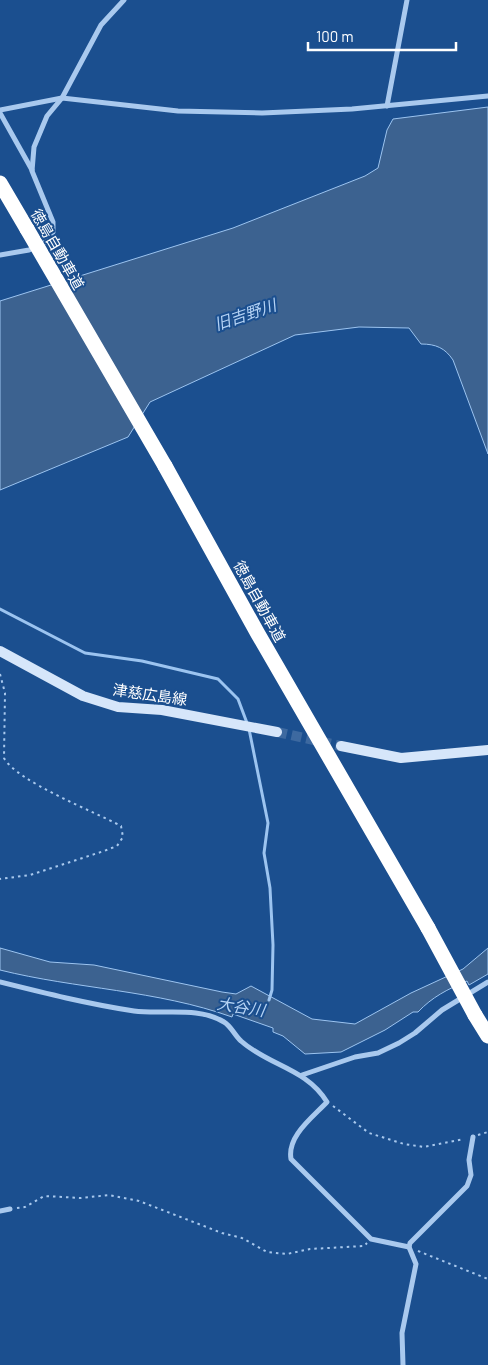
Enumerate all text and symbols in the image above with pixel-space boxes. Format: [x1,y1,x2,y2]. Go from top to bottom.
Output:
scale bar [308,20,456,52]
text: 100 m [316,27,354,45]
street label: 徳島自動車道 [28,206,88,292]
water label: 旧吉野川 [212,294,280,333]
street label: 徳島自動車道 [230,557,290,645]
street label: 津慈広島線 [112,680,188,708]
water label: 大谷川 [216,993,268,1019]

